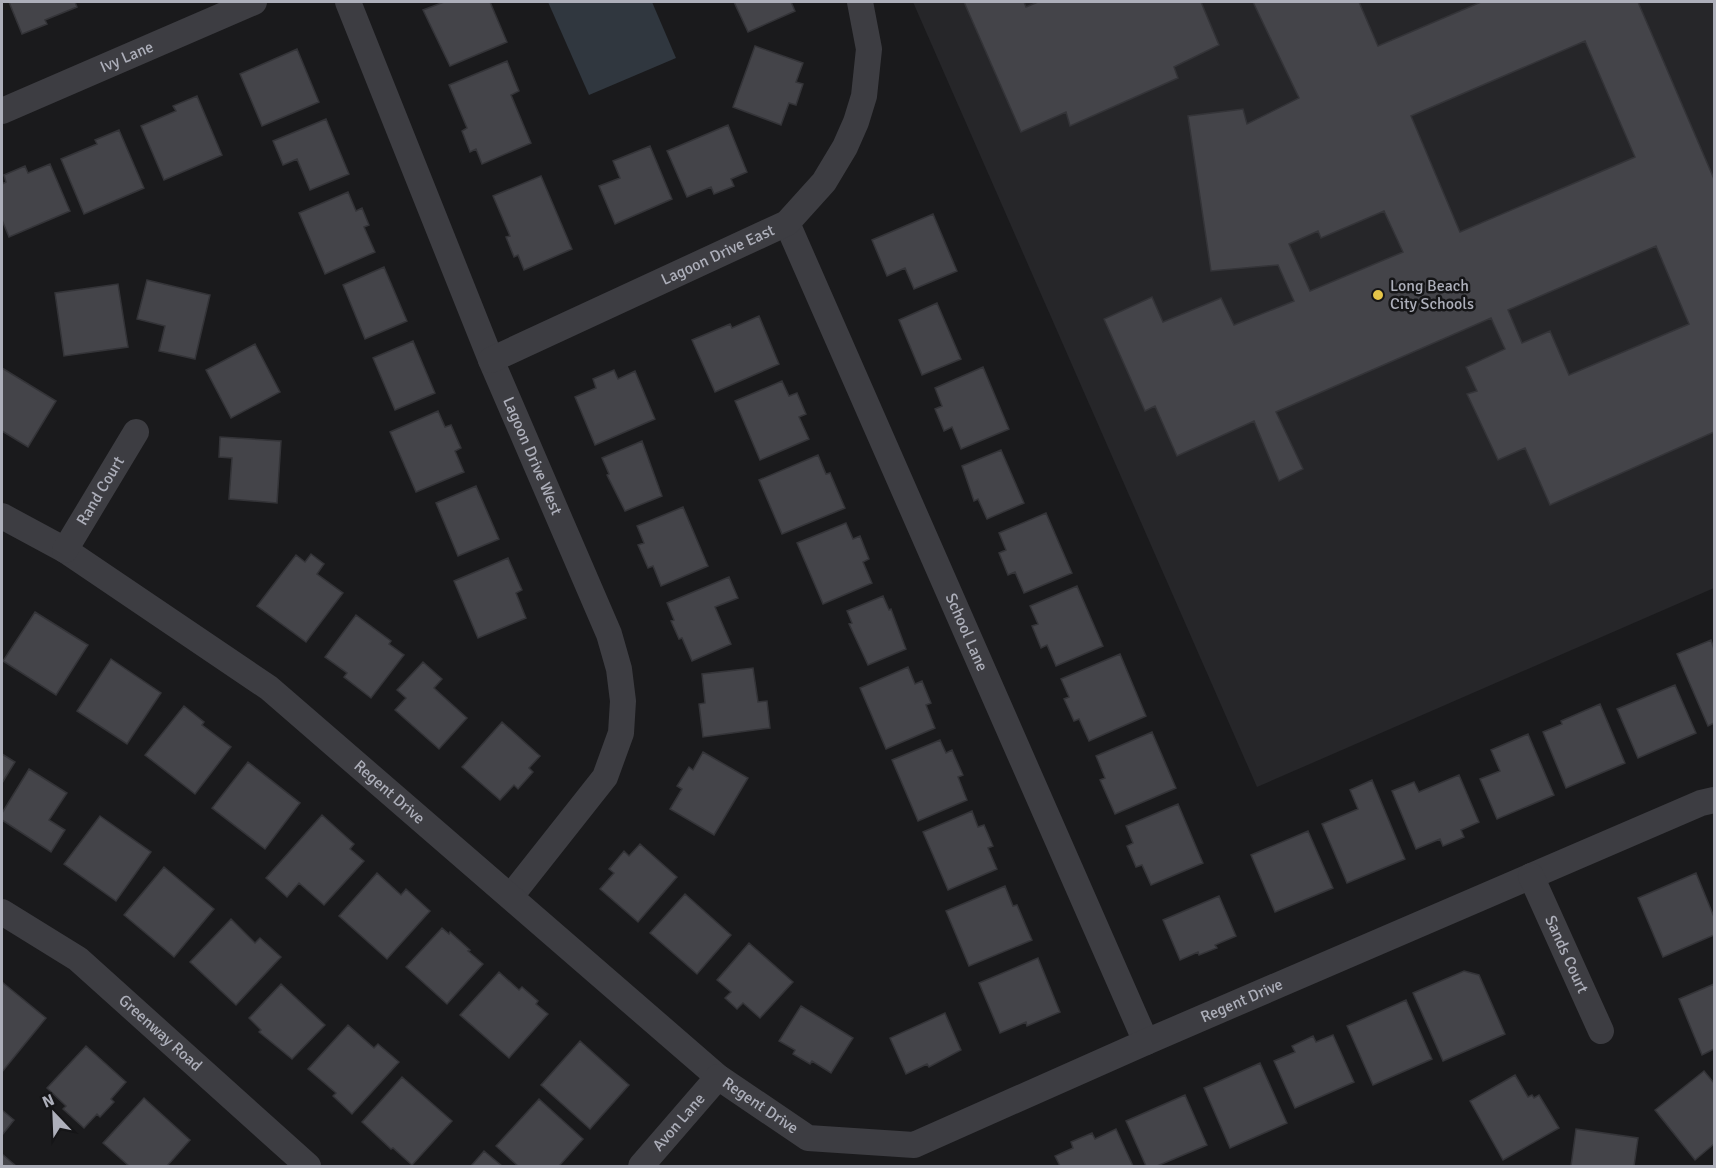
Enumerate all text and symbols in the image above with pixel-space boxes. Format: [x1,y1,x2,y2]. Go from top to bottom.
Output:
street label: Ivy Lane [97,37,157,77]
street label: Lagoon Drive East [658,220,778,290]
place label: Long Beach City Schools [1390,276,1474,314]
marker: Long Beach City Schools [1371,288,1385,302]
street label: Lagoon Drive West [498,394,567,518]
street label: Rand Court [72,452,129,529]
street label: School Lane [941,590,992,674]
street label: Regent Drive [350,756,429,828]
street label: Sands Court [1540,912,1593,997]
street label: Regent Drive [1198,974,1286,1027]
street label: Greenway Road [115,990,206,1076]
street label: Regent Drive [718,1073,802,1138]
north arrow [24,1084,84,1144]
street label: Avon Lane [648,1089,710,1155]
text: N [39,1090,58,1112]

